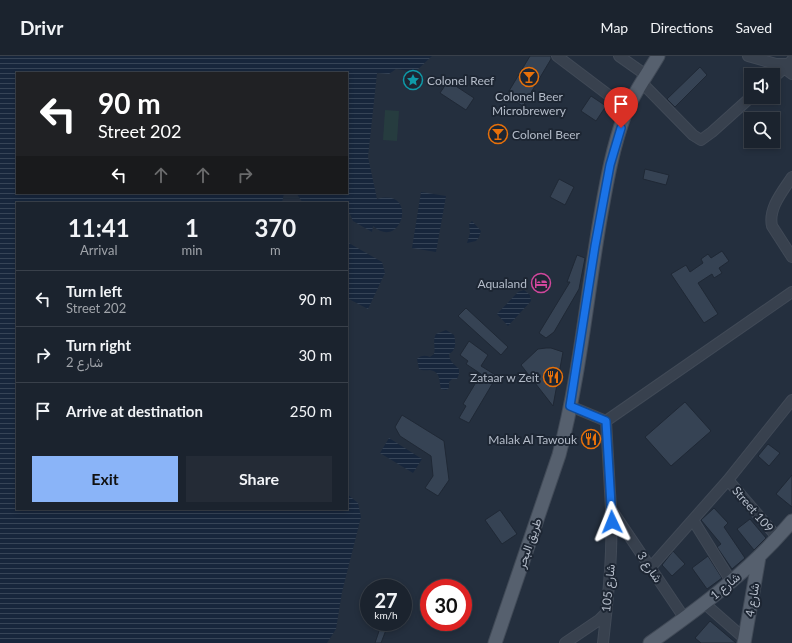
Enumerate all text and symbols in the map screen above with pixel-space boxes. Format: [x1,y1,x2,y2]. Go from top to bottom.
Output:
text: Drivr [20,16,63,39]
text: Map [601,19,628,36]
text: Directions [650,19,713,36]
text: Saved [735,19,772,36]
bar icon: Colonel Beer Microbrewery [518,66,540,88]
map controls [744,68,780,148]
button: sound [744,68,780,104]
place icon: Colonel Reef [402,69,424,91]
place label: Colonel Reef [427,73,495,88]
text: 90 m [98,86,161,120]
pin [604,87,638,128]
icon: left [32,88,84,140]
place label: Colonel Beer Microbrewery [492,89,567,118]
icon: arrive [610,93,632,115]
button: search [744,112,780,148]
text: Street 202 [98,120,181,142]
bar icon: Colonel Beer [487,123,509,145]
place label: Colonel Beer [512,127,581,142]
icon: left [108,164,130,186]
icon: ahead [150,164,172,186]
icon: ahead [192,164,214,186]
icon: right [234,164,256,186]
text: 11:41 [68,213,130,242]
text: 1 [185,213,199,242]
text: 370 [254,213,296,242]
text: Arrival [80,242,117,258]
text: min [182,242,203,258]
text: m [270,242,281,258]
hotel icon: Aqualand [530,272,552,294]
place label: Aqualand [477,276,527,291]
text: Turn left [66,282,122,300]
icon: left [32,288,54,310]
text: 90 m [298,290,332,308]
text: Street 202 [66,300,126,316]
text: Turn right [66,336,131,354]
icon: right [32,344,54,366]
text: 30 m [298,346,332,364]
text: شارع 2 [66,354,103,370]
restaurant icon: Zataar w Zeit [542,366,564,388]
place label: Zataar w Zeit [470,370,540,385]
icon: arrive [32,400,54,422]
text: Arrive at destination [66,402,203,420]
text: 250 m [290,402,332,420]
restaurant icon: Malak Al Tawouk [580,428,602,450]
place label: Malak Al Tawouk [488,432,578,447]
button: Exit [32,456,178,502]
button: Share [186,456,332,502]
street label: Street 109 [729,483,777,535]
position arrow [591,501,633,543]
street label: طريق البحر [513,516,546,571]
street label: شارع 3 [633,549,666,586]
street label: شارع 105 [598,563,620,613]
street label: شارع 1 [707,569,744,604]
speed limit sign: 30 [420,579,472,631]
street label: شارع 4 [742,582,764,618]
text: 27 [374,588,398,612]
text: km/h [374,609,398,621]

